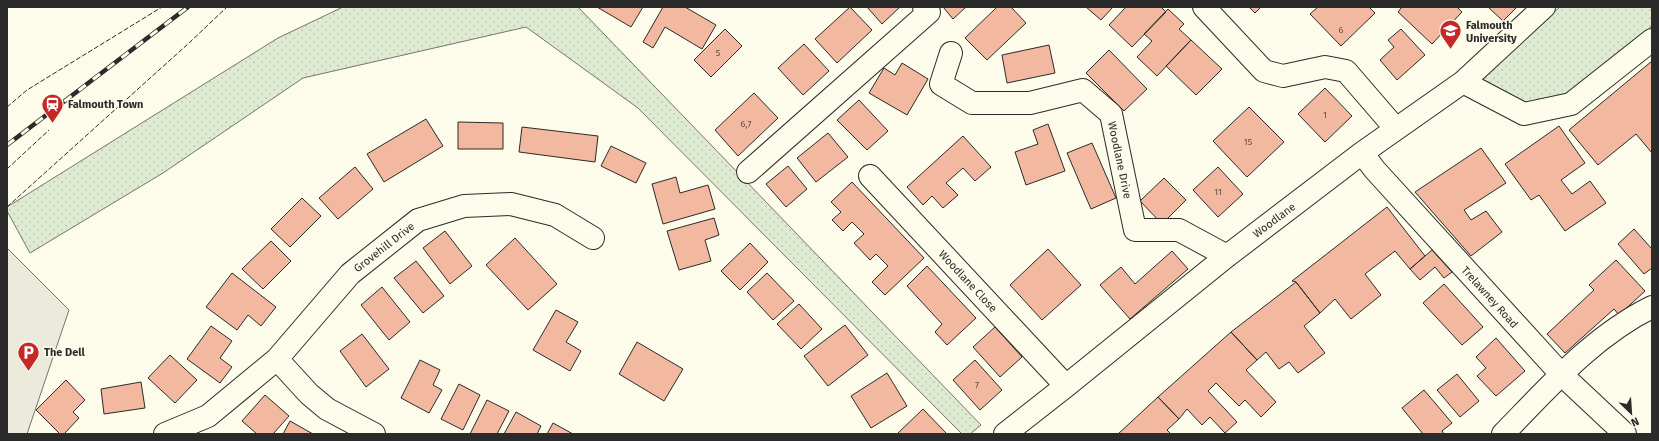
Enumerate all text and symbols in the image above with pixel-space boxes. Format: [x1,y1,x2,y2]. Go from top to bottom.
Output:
school or university icon: Falmouth University [1438,18,1464,51]
place label: Falmouth University [1466,19,1517,45]
house number: 6 [1339,25,1344,35]
house number: 5 [716,48,721,58]
station icon: Falmouth Town [40,91,66,124]
place label: Falmouth Town [68,98,143,111]
house number: 1 [1323,110,1327,120]
house number: 6,7 [741,119,751,129]
street label: Woodlane Drive [1105,120,1134,200]
house number: 15 [1244,137,1253,147]
house number: 11 [1214,187,1222,197]
street label: Woodlane [1250,200,1298,241]
street label: Grovehill Drive [351,220,417,275]
street label: Woodlane Close [936,248,1000,315]
street label: Trelawney Road [1459,264,1521,331]
parking icon: The Dell [15,339,41,372]
place label: The Dell [44,346,85,359]
house number: 7 [975,380,979,390]
north arrow [1611,393,1651,433]
text: N [1629,414,1641,429]

